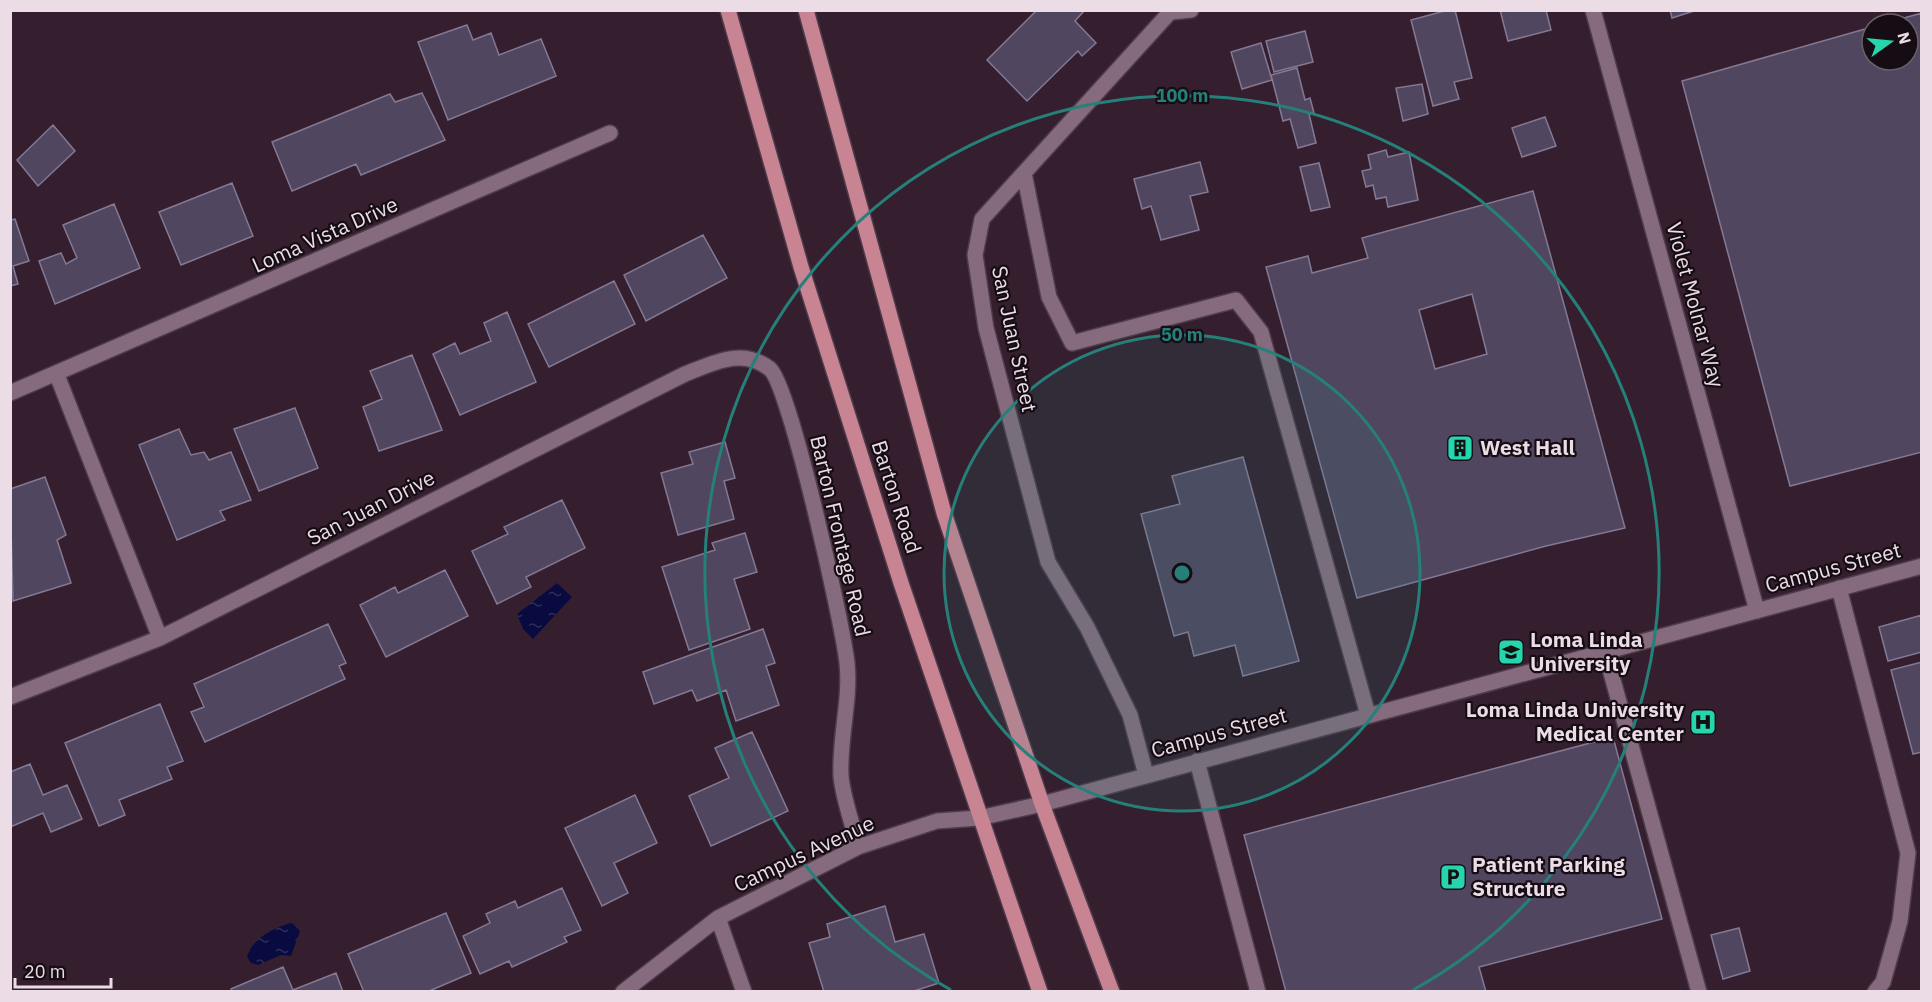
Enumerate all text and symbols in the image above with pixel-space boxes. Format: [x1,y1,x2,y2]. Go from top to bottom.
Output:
north arrow [1860,12,1920,72]
text: N [1893,30,1916,46]
text: 100 m [1156,84,1208,107]
street label: Loma Vista Drive [247,189,402,279]
street label: Violet Molnar Way [1660,219,1732,391]
street label: San Juan Street [986,263,1044,414]
text: 50 m [1161,323,1203,346]
street label: Barton Frontage Road [804,432,878,639]
building icon: West Hall [1445,433,1475,463]
place label: West Hall [1480,433,1575,461]
street label: Barton Road [866,437,928,557]
street label: San Juan Drive [302,463,439,551]
street label: Campus Street [1762,535,1904,599]
centre of rings [1172,563,1192,583]
place label: Loma Linda University [1530,625,1643,677]
school or university icon: Loma Linda University [1496,637,1526,667]
place label: Loma Linda University Medical Center [1466,695,1685,747]
street label: Campus Street [1148,700,1290,764]
hospital icon: Loma Linda University Medical Center [1688,707,1718,737]
street label: Campus Avenue [729,808,878,898]
place label: Patient Parking Structure [1472,850,1625,902]
parking icon: Patient Parking Structure [1438,862,1468,892]
scale bar [15,951,111,989]
text: 20 m [24,960,66,983]

